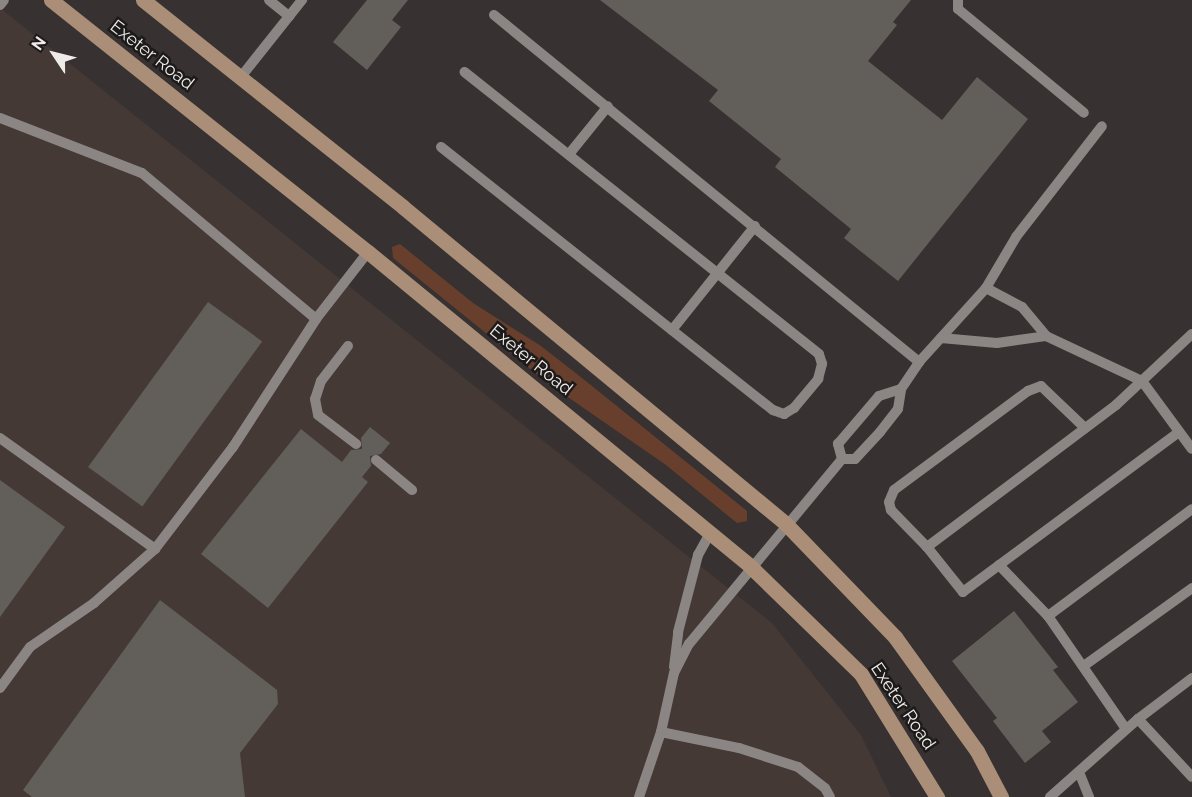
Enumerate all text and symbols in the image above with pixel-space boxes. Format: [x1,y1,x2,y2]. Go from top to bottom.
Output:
street label: Exeter Road [106,16,198,94]
north arrow [24,24,84,84]
text: N [28,33,50,54]
street label: Exeter Road [485,320,577,400]
street label: Exeter Road [866,658,940,754]

